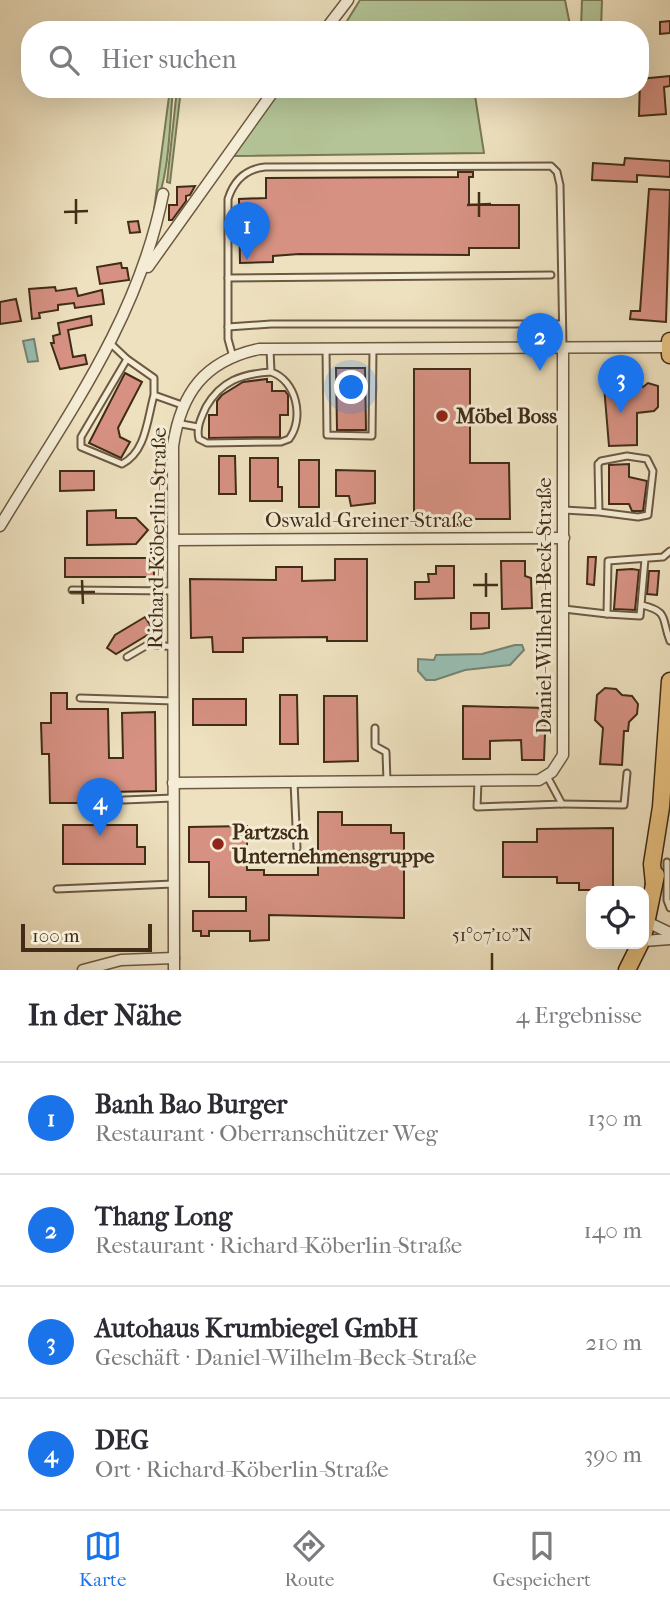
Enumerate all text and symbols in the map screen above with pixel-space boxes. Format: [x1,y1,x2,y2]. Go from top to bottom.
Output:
search box [21,21,649,98]
icon: search [45,41,83,79]
text: Hier suchen [101,44,237,75]
pin: 1 [224,202,270,260]
pin: 2 [517,313,563,371]
pin: 3 [598,355,644,413]
your location [334,370,368,404]
place label: Möbel Boss [455,404,557,428]
marker: Möbel Boss [434,408,450,424]
street label: Richard-Köberlin-Straße [143,427,171,649]
street label: Daniel-Wilhelm-Beck-Straße [532,477,556,735]
street label: Oswald-Greiner-Straße [265,508,473,532]
pin: 4 [77,778,123,836]
place label: Partzsch Unternehmensgruppe [231,820,435,868]
marker: Partzsch Unternehmensgruppe [210,836,226,852]
map controls [586,886,649,949]
button: locate [586,886,649,949]
scale bar [21,921,152,953]
text: 100 m [32,925,80,947]
text: 51°07'10"N [452,925,532,946]
text: In der Nähe [28,998,182,1033]
text: 4 Ergebnisse [516,1002,642,1029]
text: Banh Bao Burger [95,1089,287,1120]
text: 1 [47,1105,55,1132]
text: 130 m [588,1105,642,1132]
text: Restaurant · Oberranschützer Weg [95,1120,438,1147]
text: Thang Long [95,1201,232,1232]
text: 2 [45,1217,57,1244]
text: 140 m [583,1217,642,1244]
text: Restaurant · Richard-Köberlin-Straße [95,1232,462,1259]
text: Autohaus Krumbiegel GmbH [95,1313,418,1344]
text: 3 [46,1329,56,1356]
text: 210 m [585,1329,642,1356]
text: Geschäft · Daniel-Wilhelm-Beck-Straße [95,1344,477,1371]
text: DEG [95,1425,149,1456]
text: 4 [44,1441,58,1468]
text: 390 m [584,1441,642,1468]
text: Ort · Richard-Köberlin-Straße [95,1456,389,1483]
tab: Karte [79,1527,126,1591]
tab: Route [285,1527,334,1591]
tab: Gespeichert [493,1527,591,1591]

